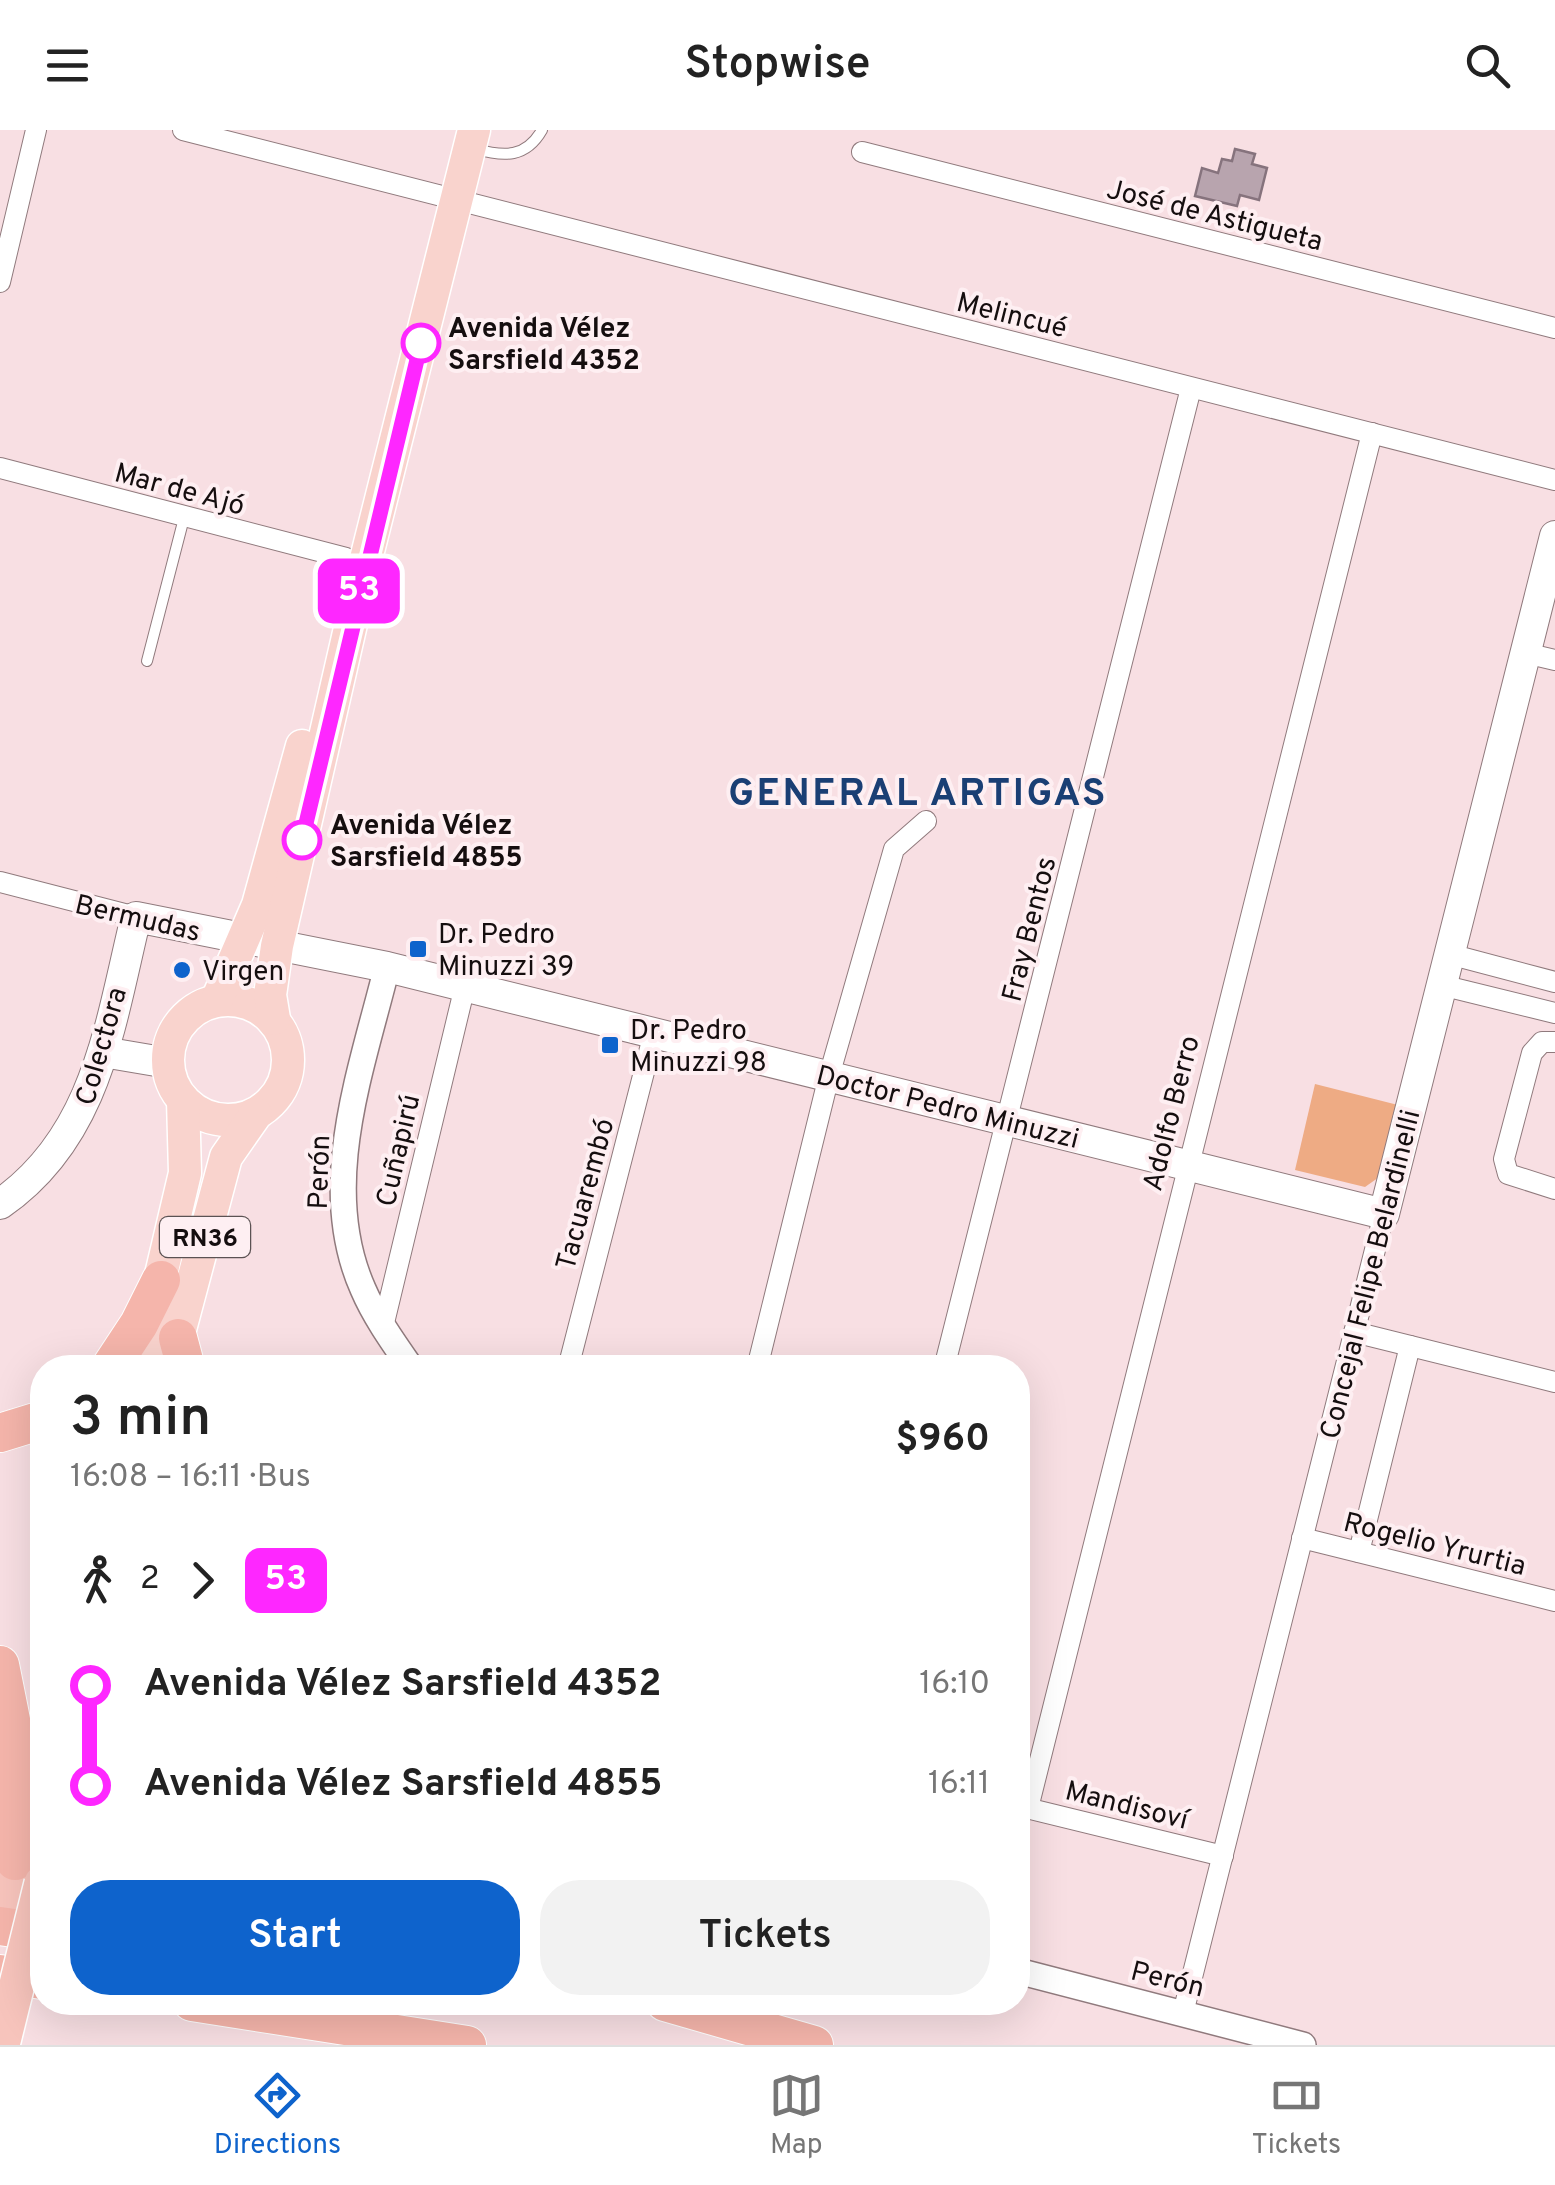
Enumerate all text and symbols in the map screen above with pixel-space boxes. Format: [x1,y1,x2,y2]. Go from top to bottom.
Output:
text: Stopwise [684,37,871,94]
icon: menu [40,38,95,93]
icon: search [1460,38,1515,93]
street label: José de Astigueta [1102,173,1326,261]
street label: Melincué [952,286,1070,348]
place label: Avenida Vélez Sarsfield 4352 [448,312,640,380]
marker: Avenida Vélez Sarsfield 4352 [402,324,440,362]
street label: Mar de Ajó [110,456,248,526]
line badge: 53 [314,558,404,624]
text: 53 [338,569,380,613]
district label: GENERAL ARTIGAS [728,771,1108,820]
place label: Avenida Vélez Sarsfield 4855 [330,809,523,877]
marker: Avenida Vélez Sarsfield 4855 [283,821,321,859]
street label: Fray Bentos [996,854,1066,1006]
street label: Bermudas [71,888,204,952]
place label: Dr. Pedro Minuzzi 39 [438,918,574,986]
marker: Dr. Pedro Minuzzi 39 [407,938,429,960]
place label: Virgen [202,955,284,991]
marker: Virgen [171,959,193,981]
street label: Colectora [69,984,137,1110]
place label: Dr. Pedro Minuzzi 98 [630,1014,767,1082]
street label: Adolfo Berro [1136,1032,1210,1195]
marker: Dr. Pedro Minuzzi 98 [599,1034,621,1056]
street label: Doctor Pedro Minuzzi [812,1059,1083,1159]
street label: Cuñapirú [370,1091,430,1210]
street label: Concejal Felipe Belardinelli [1314,1106,1430,1443]
street label: Tacuarembó [549,1115,624,1275]
street label: Perón [302,1134,340,1210]
road number: RN36 [160,1217,250,1257]
text: 3 min [70,1385,211,1455]
text: $960 [895,1416,990,1465]
text: 16:08 – 16:11 · Bus [70,1458,311,1498]
street label: Rogelio Yrurtia [1339,1506,1529,1586]
icon: walk [70,1553,125,1608]
icon: forward [175,1553,230,1608]
text: 53 [265,1558,307,1602]
text: 2 [140,1560,160,1600]
text: Avenida Vélez Sarsfield 4352 [144,1661,661,1710]
text: 16:10 [919,1665,990,1705]
text: Avenida Vélez Sarsfield 4855 [144,1761,662,1810]
text: 16:11 [928,1765,990,1805]
street label: Mandisoví [1061,1774,1194,1840]
button: Start [70,1880,520,1995]
button: Tickets [540,1880,990,1995]
street label: Perón [1127,1954,1208,2007]
tab: Directions [214,2068,341,2164]
tab: Map [769,2068,824,2164]
tab: Tickets [1251,2068,1341,2164]

